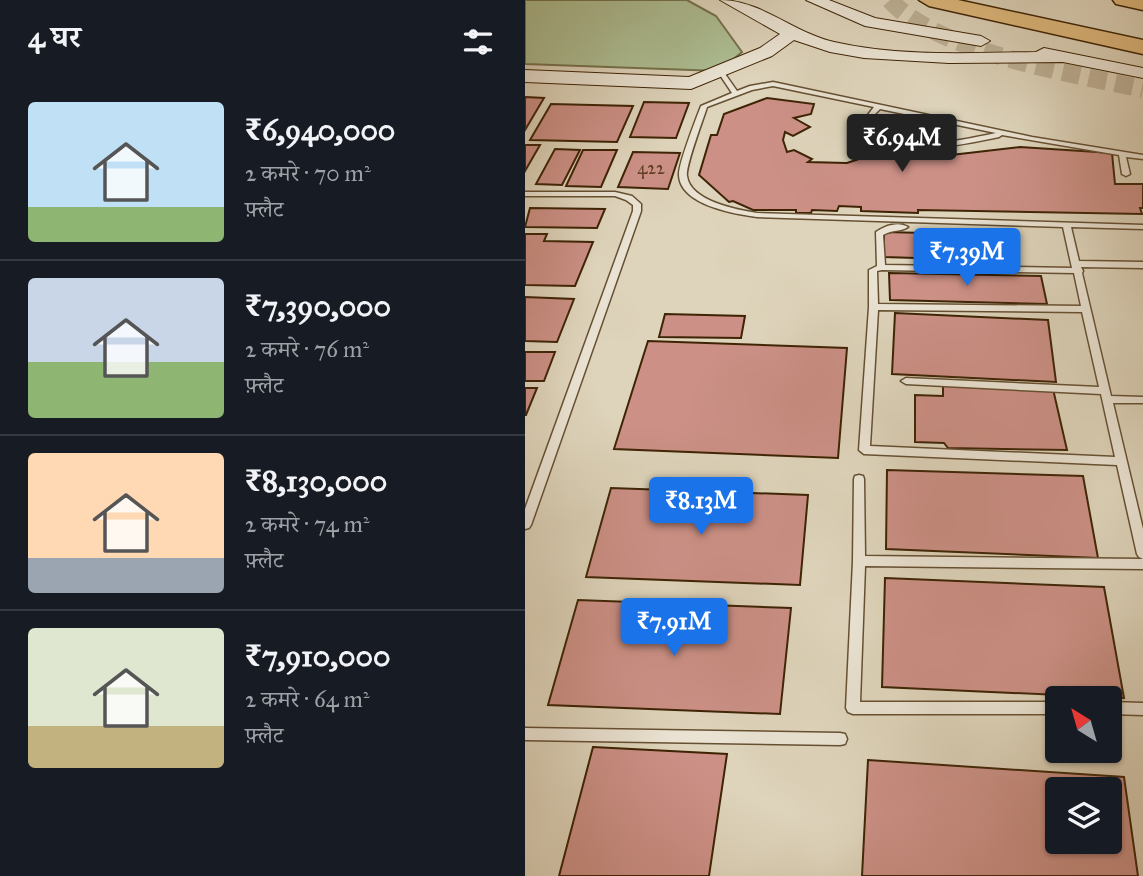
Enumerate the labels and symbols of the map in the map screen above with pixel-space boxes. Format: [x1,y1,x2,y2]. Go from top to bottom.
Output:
pin: ₹6.94M [845,114,959,174]
house number: 422 [637,157,665,179]
pin: ₹7.39M [910,229,1024,288]
pin: ₹8.13M [644,477,758,537]
pin: ₹7.91M [617,598,731,658]
north arrow [1045,686,1122,763]

